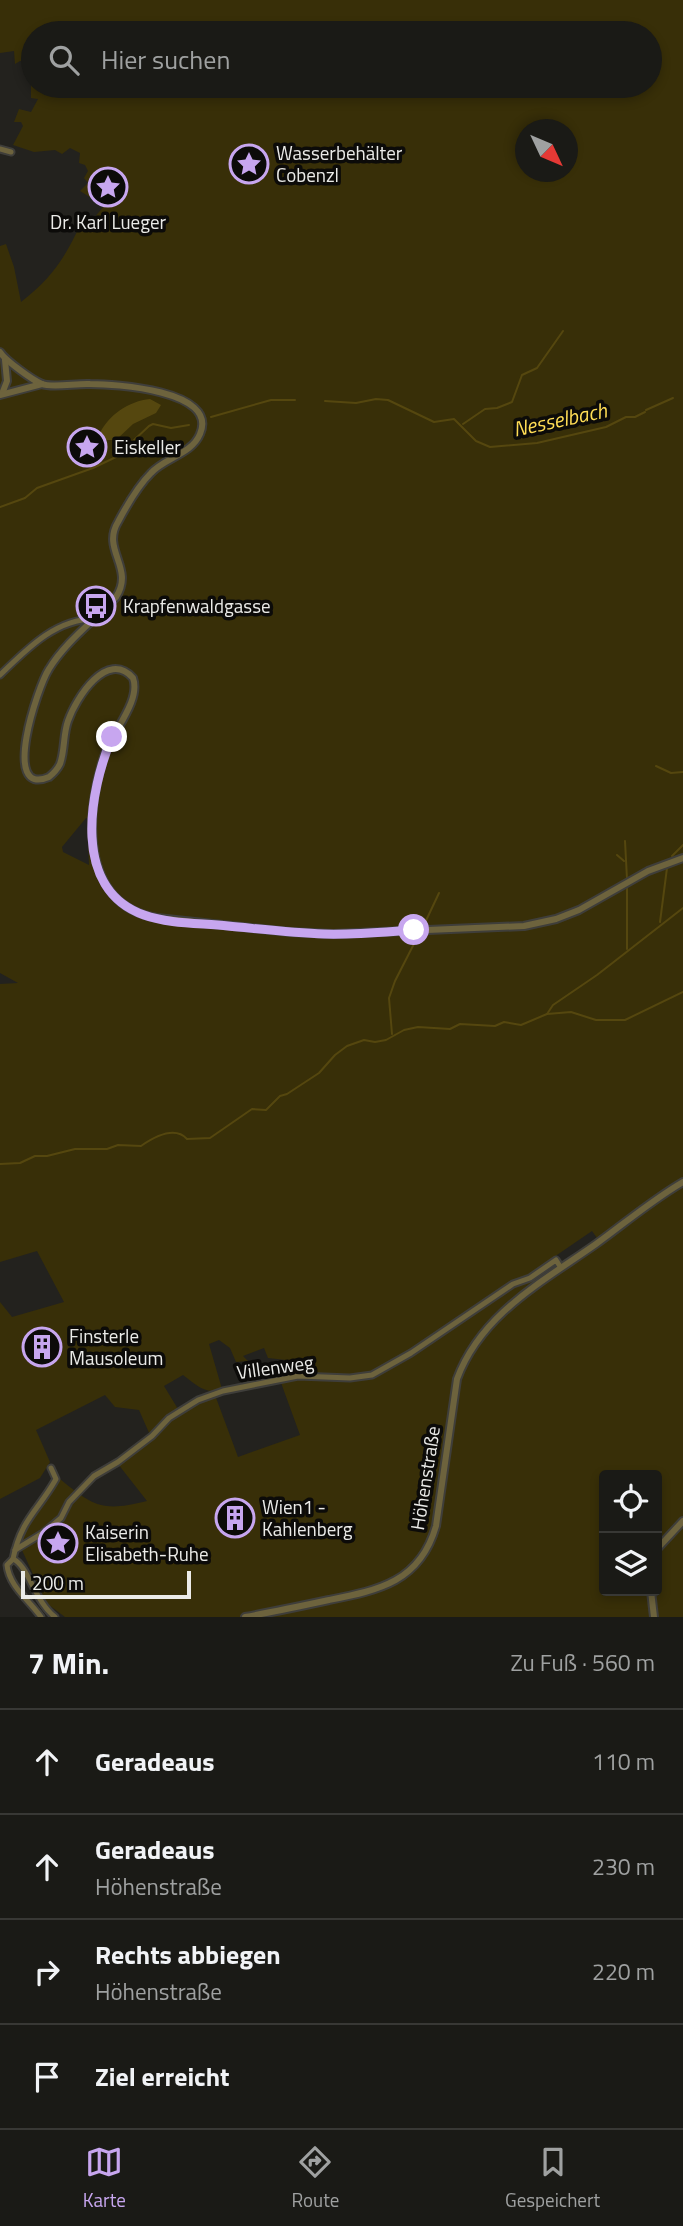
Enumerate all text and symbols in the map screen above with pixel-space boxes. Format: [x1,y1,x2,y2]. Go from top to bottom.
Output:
search box [21,21,662,98]
text: Hier suchen [101,40,230,79]
icon: search [45,41,83,79]
north arrow [515,119,578,182]
place label: Wasserbehälter Cobenzl [276,138,403,189]
place icon: Wasserbehälter Cobenzl [228,143,270,185]
place icon: Dr. Karl Lueger [87,166,129,208]
place label: Dr. Karl Lueger [50,207,167,236]
water label: Nesselbach [510,393,610,445]
place icon: Eiskeller [66,426,108,468]
place label: Eiskeller [114,432,181,461]
bus stop icon: Krapfenwaldgasse [75,585,117,627]
place label: Krapfenwaldgasse [123,591,271,620]
route end [96,721,127,752]
route start [398,914,429,945]
place label: Finsterle Mausoleum [69,1321,163,1372]
building icon: Finsterle Mausoleum [21,1326,63,1368]
street label: Villenweg [235,1347,316,1386]
street label: Höhenstraße [402,1424,447,1532]
map controls [599,1470,662,1596]
button: locate [599,1470,662,1533]
place label: Wien1 - Kahlenberg [262,1492,353,1543]
building icon: Wien1 - Kahlenberg [214,1497,256,1539]
place label: Kaiserin Elisabeth-Ruhe [85,1517,209,1568]
place icon: Kaiserin Elisabeth-Ruhe [37,1522,79,1564]
button: layers [599,1533,662,1596]
scale bar [21,1568,191,1600]
text: 200 m [32,1568,84,1597]
text: 7 Min. [28,1640,109,1686]
text: Zu Fuß · 560 m [511,1645,655,1680]
text: Geradeaus [95,1742,215,1781]
icon: ahead [28,1743,66,1781]
text: 110 m [592,1744,655,1779]
text: Geradeaus [95,1830,215,1869]
icon: ahead [28,1848,66,1886]
text: 230 m [592,1849,655,1884]
text: Höhenstraße [95,1869,222,1904]
text: Rechts abbiegen [95,1935,281,1974]
icon: right [28,1953,66,1991]
text: 220 m [592,1954,655,1989]
text: Höhenstraße [95,1974,222,2009]
text: Ziel erreicht [95,2057,230,2096]
icon: arrive [28,2058,66,2096]
tab: Karte [83,2143,126,2214]
tab: Route [291,2143,339,2214]
tab: Gespeichert [505,2143,600,2214]

